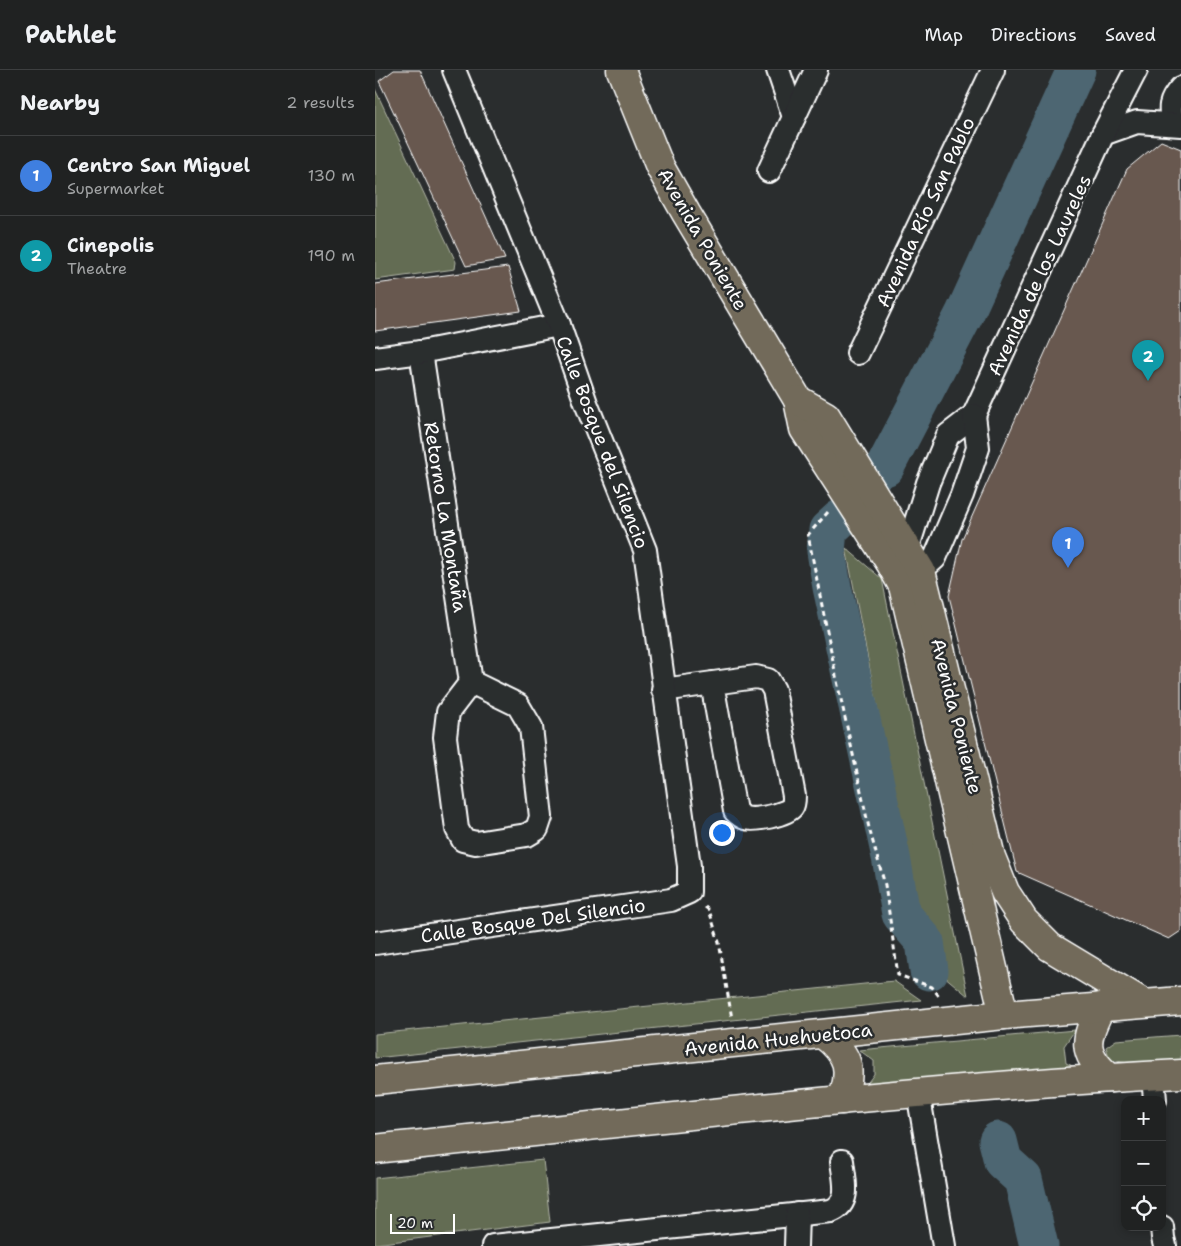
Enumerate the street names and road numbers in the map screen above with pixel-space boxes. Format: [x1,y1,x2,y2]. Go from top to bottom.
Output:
street label: Avenida Río San Pablo [870,113,981,311]
street label: Avenida Poniente [652,164,753,315]
street label: Avenida de los Laureles [982,171,1097,380]
street label: Calle Bosque del Silencio [550,332,655,552]
street label: Retorno La Montaña [418,420,473,614]
street label: Avenida Poniente [925,636,988,797]
street label: Calle Bosque Del Silencio [419,892,647,949]
street label: Avenida Huehuetoca [683,1017,874,1062]

